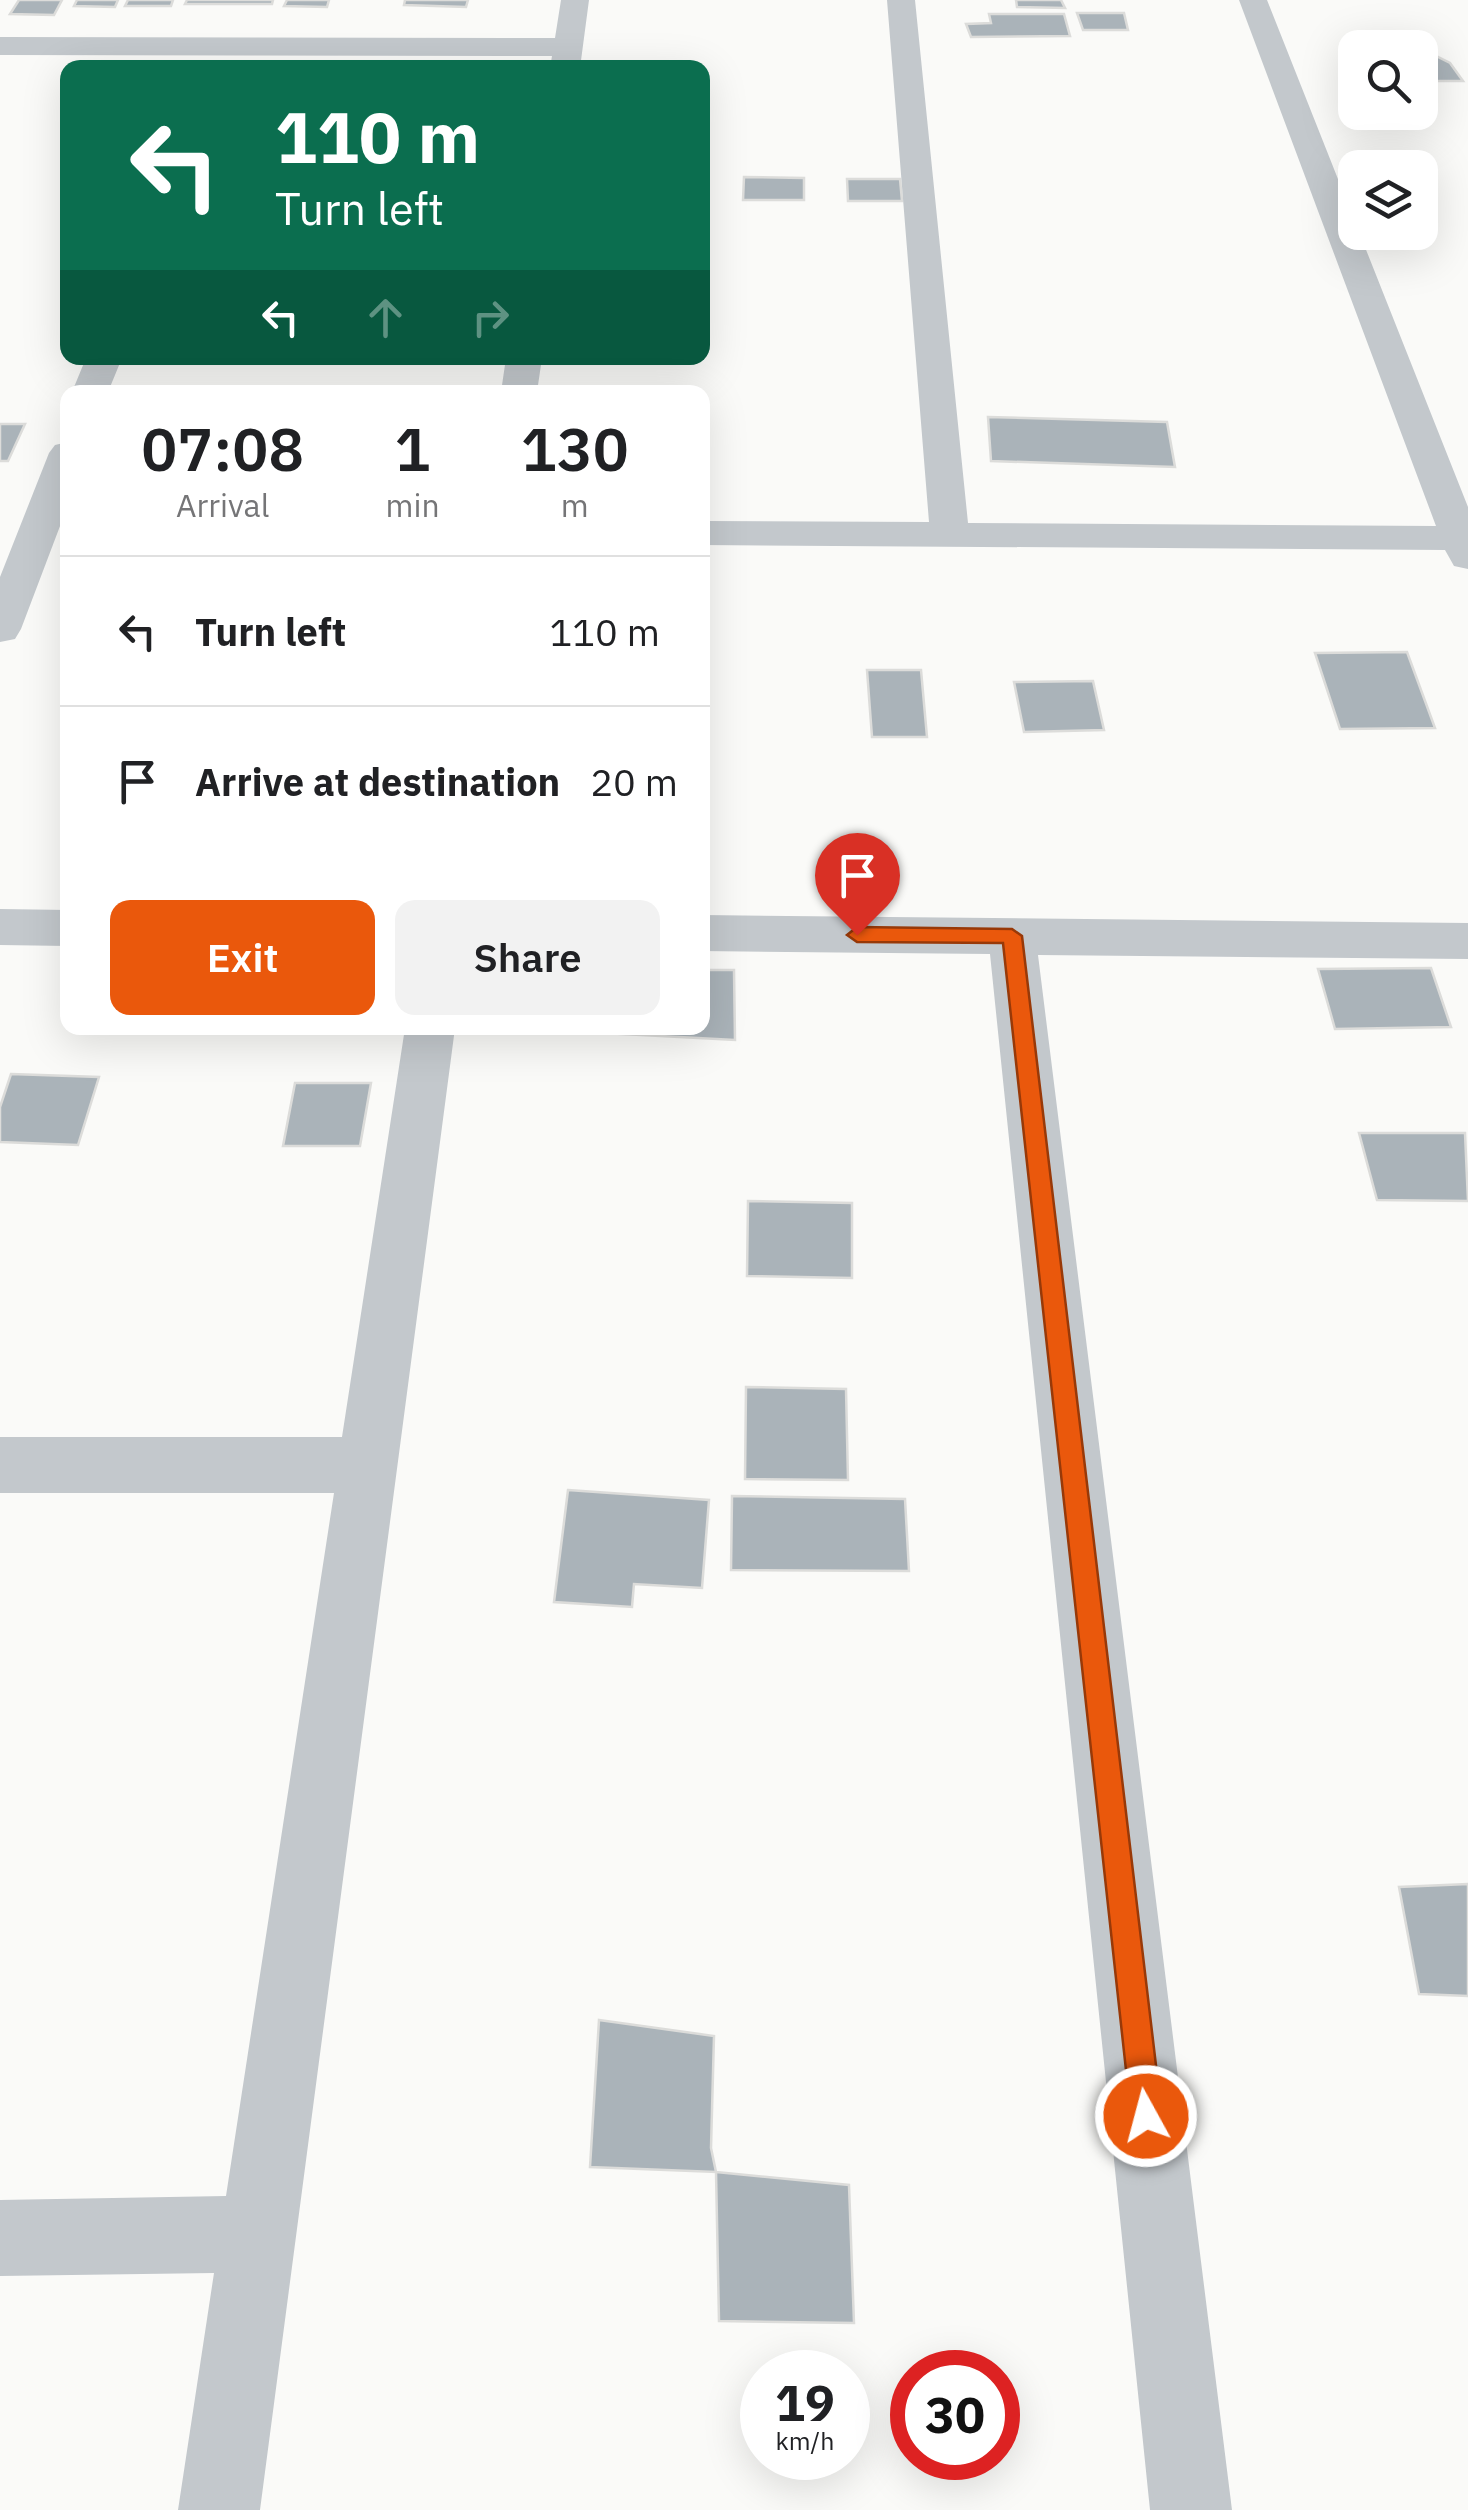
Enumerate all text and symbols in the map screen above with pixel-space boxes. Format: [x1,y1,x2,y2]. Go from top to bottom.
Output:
map controls [1338,30,1438,250]
button: search [1338,30,1438,130]
text: 110 m [275,91,480,182]
icon: left [110,100,240,230]
button: layers [1338,150,1438,250]
text: Turn left [275,179,444,237]
icon: left [253,290,308,345]
icon: ahead [358,290,413,345]
icon: right [463,290,518,345]
text: 07:08 [141,409,304,488]
text: 1 [395,409,431,488]
text: 130 [521,409,629,488]
text: Arrival [176,484,269,526]
text: min [385,484,440,526]
text: m [561,484,589,526]
icon: left [110,604,165,659]
text: Turn left [195,607,346,656]
text: 110 m [549,607,660,656]
icon: arrive [110,754,165,809]
text: Arrive at destination [195,757,560,806]
text: 20 m [590,757,678,806]
pin [815,833,900,936]
icon: arrive [830,848,885,903]
button: Exit [110,900,375,1015]
button: Share [395,900,660,1015]
position arrow [1094,2064,1198,2168]
speed limit sign: 30 [890,2350,1020,2480]
text: 19 [775,2370,835,2435]
text: km/h [776,2424,834,2457]

